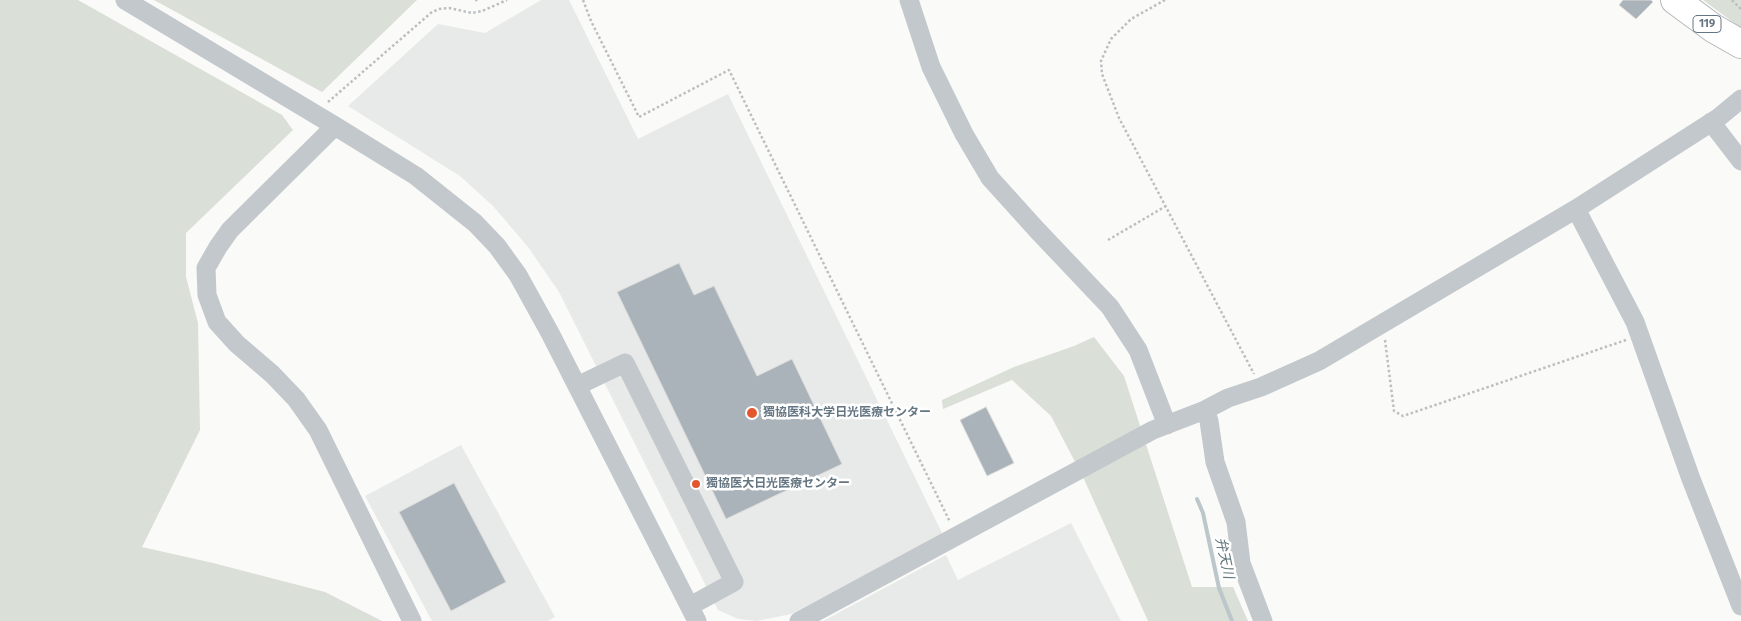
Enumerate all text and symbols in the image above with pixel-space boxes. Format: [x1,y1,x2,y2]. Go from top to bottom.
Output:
road number: 119 [1693,15,1721,32]
marker: 獨協医科大学日光医療センター [745,406,759,420]
place label: 獨協医科大学日光医療センター [763,406,931,420]
place label: 獨協医大日光医療センター [706,477,850,491]
marker: 獨協医大日光医療センター [690,478,702,490]
water label: 弁天川 [1211,536,1237,580]

